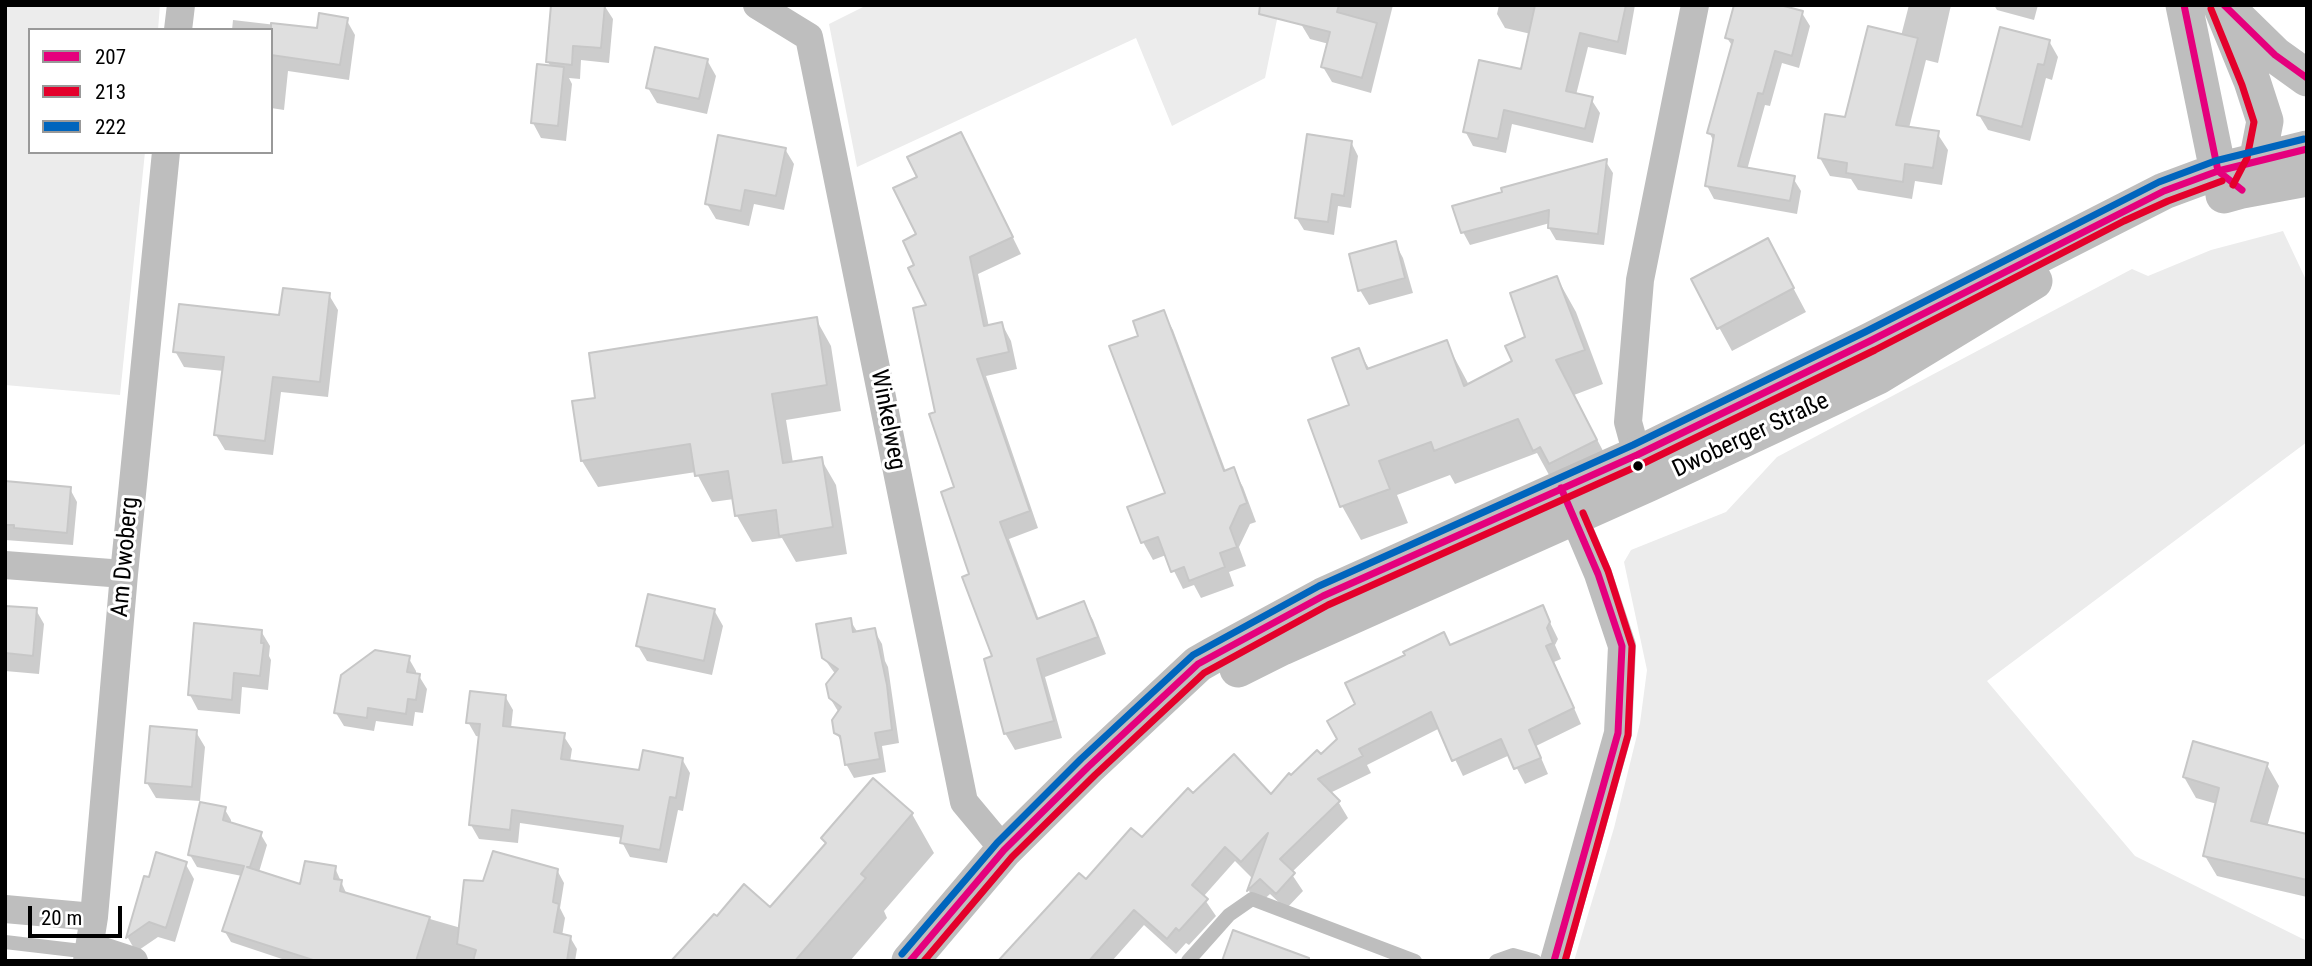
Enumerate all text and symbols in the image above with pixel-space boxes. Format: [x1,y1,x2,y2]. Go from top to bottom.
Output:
legend [28,28,273,154]
text: 207 [95,45,126,69]
text: 213 [95,80,126,104]
text: 222 [95,115,126,139]
street label: Winkelweg [863,367,911,473]
street label: Dwoberger Straße [1668,387,1834,485]
unlabelled marker [1631,459,1645,473]
street label: Am Dwoberg [106,496,146,618]
scale bar [32,892,126,936]
text: 20 m [41,906,82,930]

